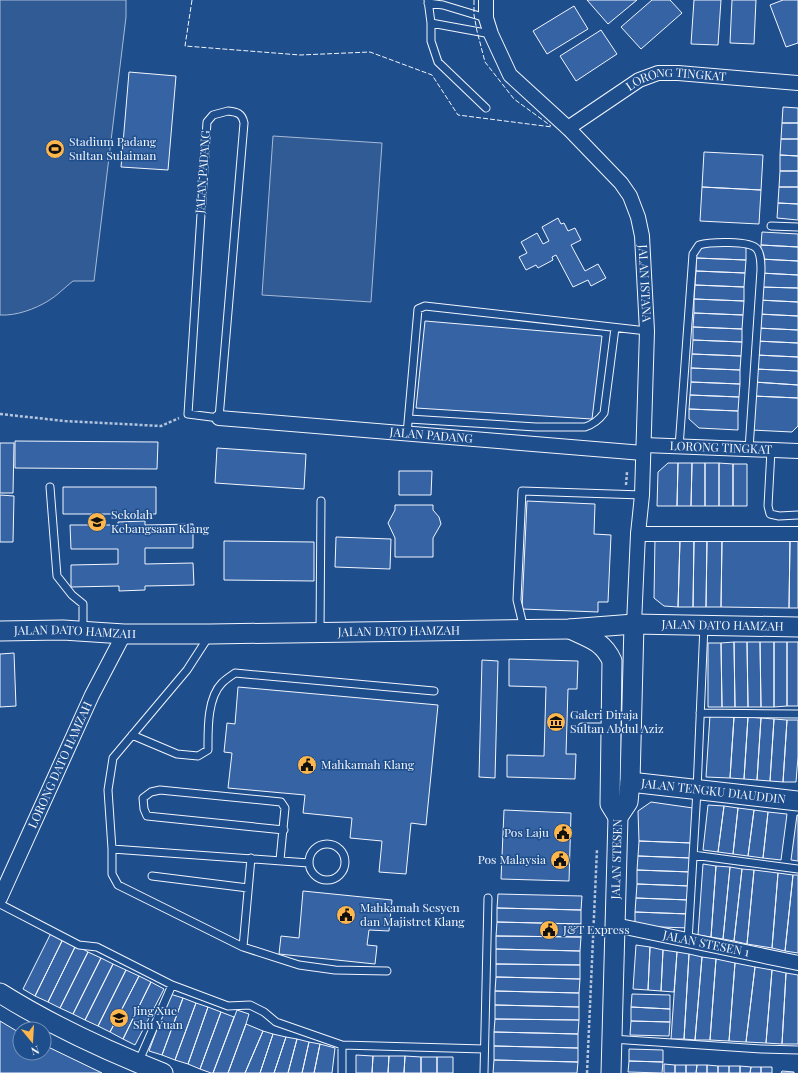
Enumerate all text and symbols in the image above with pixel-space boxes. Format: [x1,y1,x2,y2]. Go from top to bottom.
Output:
street label: LORONG TINGKAT [622,64,727,94]
street label: JALAN PADANG [191,129,213,215]
place label: Stadium Padang Sultan Sulaiman [69,133,157,163]
sports icon: Stadium Padang Sultan Sulaiman [44,138,66,160]
street label: JALAN ISTANA [635,243,656,323]
street label: JALAN PADANG [388,423,474,446]
street label: LORONG TINGKAT [669,437,773,457]
place label: Sekolah Kebangsaan Klang [111,506,210,536]
school or university icon: Sekolah Kebangsaan Klang [86,511,108,533]
street label: JALAN DATO HAMZAH [660,615,784,634]
street label: JALAN DATO HAMZAH [13,621,136,641]
street label: JALAN DATO HAMZAH [337,622,460,639]
street label: LORONG DATO HAMZAH [24,699,95,831]
place label: Galeri Diraja Sultan Abdul Aziz [570,706,664,736]
museum icon: Galeri Diraja Sultan Abdul Aziz [545,711,567,733]
public building icon: Mahkamah Klang [296,754,318,776]
place label: Mahkamah Klang [321,756,415,772]
street label: JALAN TENGKU DIAUDDIN [639,774,787,807]
street label: JALAN STESEN [607,818,625,901]
public building icon: Pos Laju [552,822,574,844]
place label: Pos Laju [504,824,549,840]
public building icon: Pos Malaysia [549,849,571,871]
place label: Pos Malaysia [478,851,546,867]
place label: Mahkamah Sesyen dan Majistret Klang [360,899,465,929]
public building icon: Mahkamah Sesyen dan Majistret Klang [335,904,357,926]
public building icon: J&T Express [538,919,560,941]
place label: J&T Express [562,921,630,937]
street label: JALAN STESEN 1 [661,926,752,960]
place label: Jing Xue Shu Yuan [132,1002,183,1032]
school or university icon: Jing Xue Shu Yuan [108,1007,130,1029]
north arrow [12,1021,52,1061]
text: N [29,1043,41,1059]

